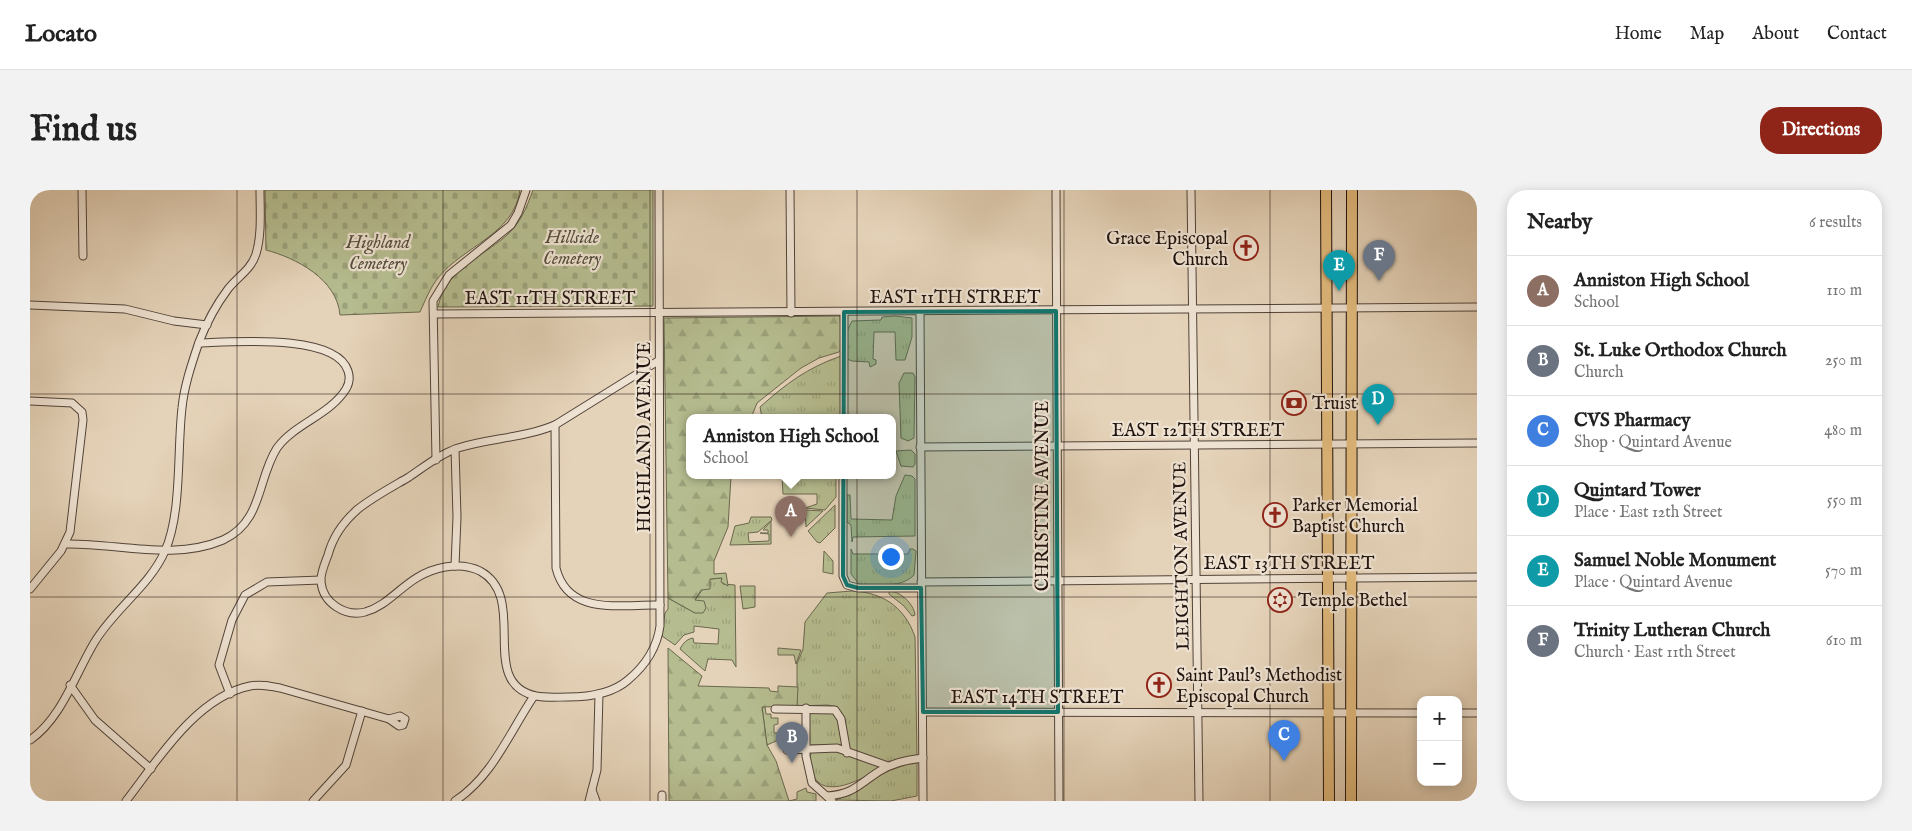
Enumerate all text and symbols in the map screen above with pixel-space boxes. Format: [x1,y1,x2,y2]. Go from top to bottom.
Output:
text: Locato [25,19,97,50]
text: Home [1615,23,1662,46]
text: Map [1690,23,1724,46]
text: About [1752,23,1799,46]
text: Contact [1827,23,1887,46]
button: Directions [1760,107,1882,154]
text: Find us [30,108,137,153]
text: Nearby [1527,209,1592,236]
text: 6 results [1809,213,1862,233]
park label: Hillside Cemetery [543,227,601,271]
place label: Grace Episcopal Church [1106,228,1228,272]
park label: Highland Cemetery [345,232,412,276]
church icon: Grace Episcopal Church [1233,235,1259,261]
pin: F [1363,240,1395,281]
pin: E [1323,250,1355,291]
text: Anniston High School [1574,269,1749,293]
text: A [1538,281,1548,301]
text: 110 m [1826,281,1862,301]
street label: EAST 11TH STREET [870,287,1040,310]
street label: EAST 11TH STREET [465,288,635,311]
text: School [1574,293,1619,313]
text: St. Luke Orthodox Church [1574,339,1787,363]
street label: HIGHLAND AVENUE [634,342,657,532]
text: B [1538,351,1548,371]
text: 250 m [1825,351,1862,371]
text: Church [1574,363,1623,383]
pin: D [1362,384,1394,425]
bank icon: Truist [1281,390,1307,416]
place label: Truist [1312,393,1357,416]
street label: CHRISTINE AVENUE [1032,401,1055,591]
text: CVS Pharmacy [1574,409,1691,433]
popup [686,414,896,479]
street label: EAST 12TH STREET [1112,420,1284,443]
text: C [1537,421,1549,441]
text: 480 m [1824,421,1862,441]
text: Anniston High School [703,425,879,449]
text: Shop · Quintard Avenue [1574,433,1732,453]
text: School [703,449,748,469]
street label: LEIGHTON AVENUE [1169,461,1196,650]
text: Quintard Tower [1574,479,1701,503]
text: D [1537,491,1549,511]
text: 550 m [1827,491,1862,511]
place label: Parker Memorial Baptist Church [1292,495,1418,539]
pin: A [775,496,807,537]
church icon: Parker Memorial Baptist Church [1262,502,1288,528]
text: Place · East 12th Street [1574,503,1723,523]
your location [878,544,904,570]
text: Samuel Noble Monument [1574,549,1776,573]
street label: EAST 13TH STREET [1204,553,1374,576]
text: E [1537,561,1549,581]
text: 570 m [1825,561,1862,581]
text: Place · Quintard Avenue [1574,573,1733,593]
synagogue icon: Temple Bethel [1267,587,1293,613]
place label: Temple Bethel [1298,590,1408,613]
text: Trinity Lutheran Church [1574,619,1770,643]
text: F [1538,631,1548,651]
text: 610 m [1826,631,1862,651]
text: Church · East 11th Street [1574,643,1736,663]
place label: Saint Paul's Methodist Episcopal Church [1176,665,1342,709]
church icon: Saint Paul's Methodist Episcopal Church [1146,672,1172,698]
street label: EAST 14TH STREET [951,687,1123,710]
map controls [1417,696,1462,786]
button: + [1417,696,1462,741]
pin: C [1268,720,1300,761]
pin: B [776,722,808,763]
button: − [1417,741,1462,786]

